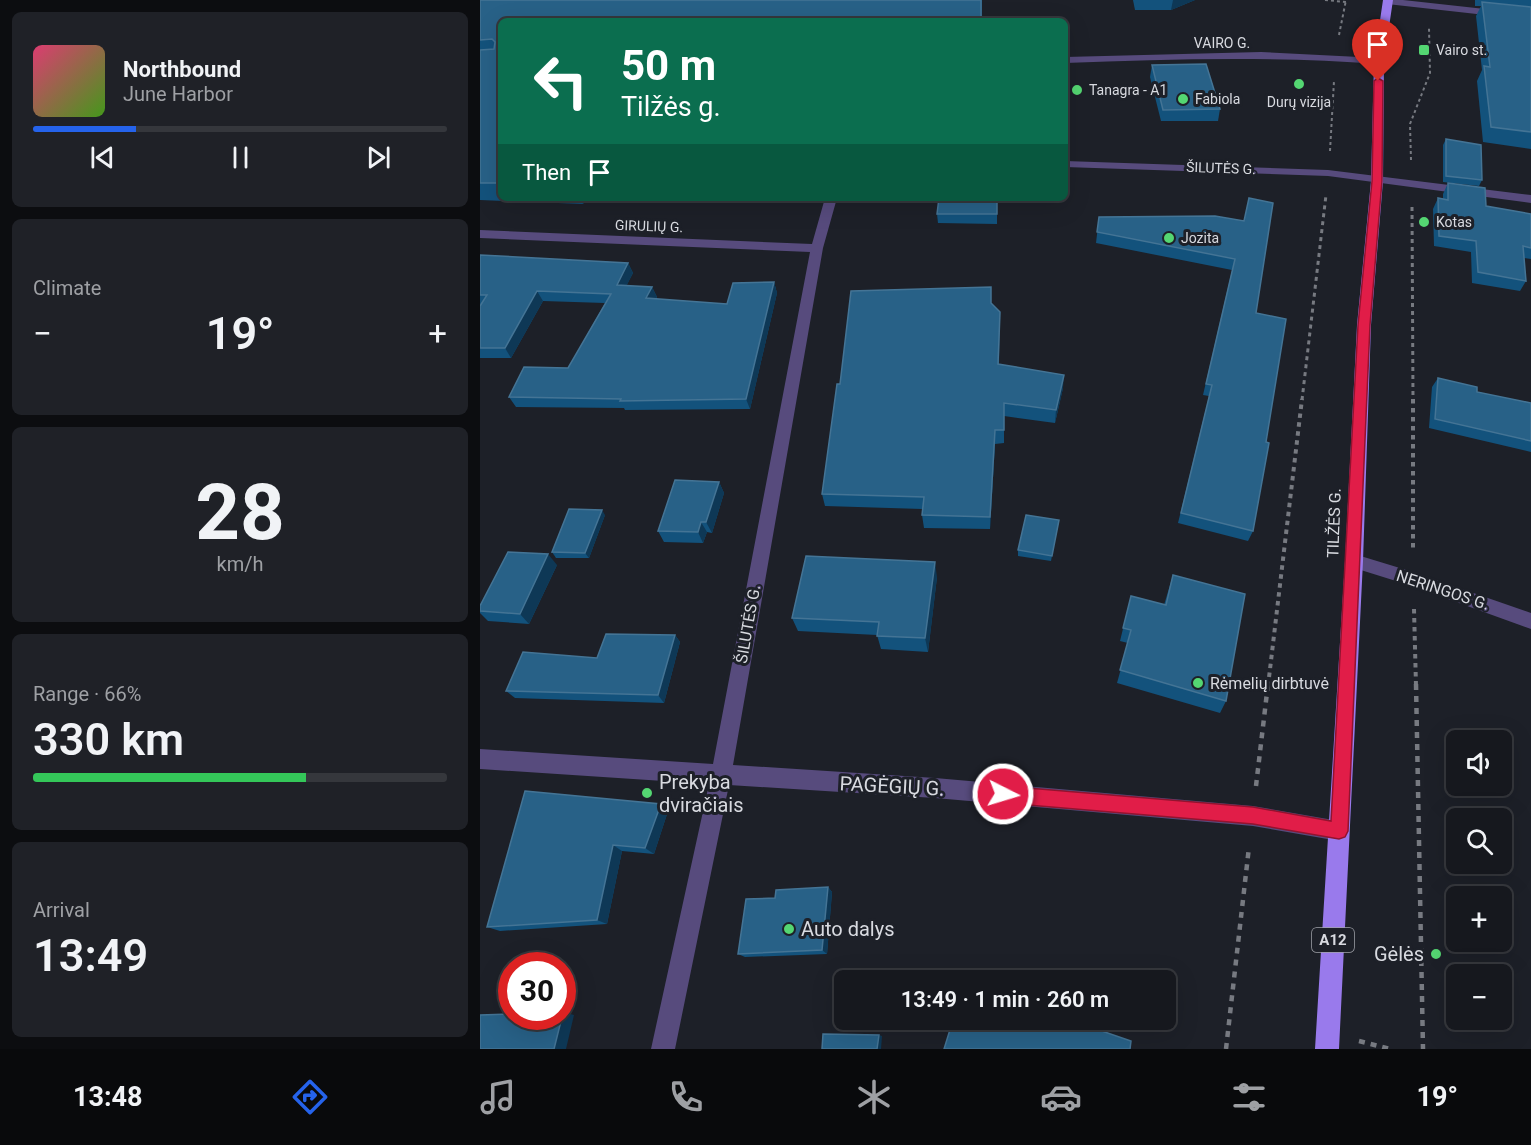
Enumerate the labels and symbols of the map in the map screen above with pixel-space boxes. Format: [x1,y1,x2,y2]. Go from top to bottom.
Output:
pin [1352,19,1403,81]
street label: VAIRO G. [1194,35,1250,51]
place label: Vairo st. [1436,42,1487,58]
marker: Vairo st. [1417,43,1431,57]
marker: Durų vizija [1292,77,1306,91]
place label: Tanagra - A1 [1089,82,1167,98]
marker: Tanagra - A1 [1070,83,1084,97]
place label: Fabiola [1195,91,1240,107]
marker: Fabiola [1176,92,1190,106]
place label: Durų vizija [1267,94,1331,110]
street label: ŠILUTĖS G. [1186,158,1256,177]
place label: Kotas [1436,214,1472,230]
marker: Kotas [1417,215,1431,229]
street label: GIRULIŲ G. [615,217,683,235]
place label: Jozita [1181,230,1219,246]
marker: Jozita [1162,231,1176,245]
street label: TILŽĖS G. [1323,488,1345,558]
street label: NERINGOS G. [1394,566,1492,614]
street label: ŠILUTĖS G. [731,583,764,665]
place label: Rėmelių dirbtuvė [1210,674,1329,693]
marker: Rėmelių dirbtuvė [1191,676,1205,690]
position arrow [971,762,1035,826]
place label: Prekyba dviračiais [659,770,744,817]
street label: PAGĖGIŲ G. [839,771,945,801]
marker: Prekyba dviračiais [640,786,654,800]
place label: Auto dalys [801,917,895,941]
marker: Auto dalys [782,922,796,936]
road number: A12 [1312,928,1354,952]
place label: Gėlės [1374,942,1424,966]
marker: Gėlės [1429,947,1443,961]
speed limit sign: 30 [498,952,576,1030]

